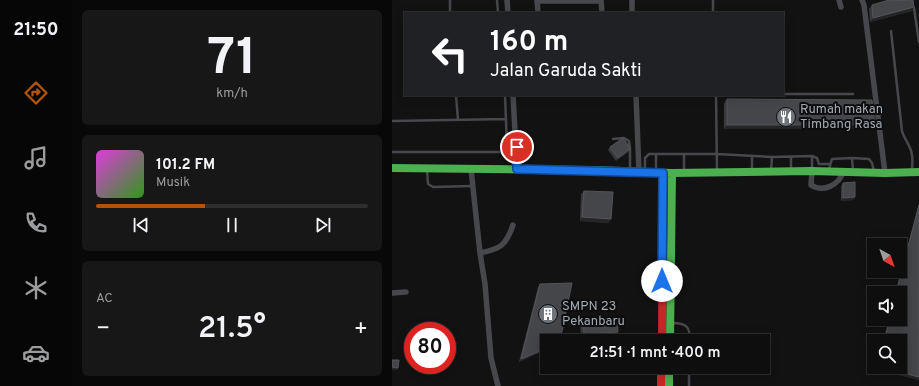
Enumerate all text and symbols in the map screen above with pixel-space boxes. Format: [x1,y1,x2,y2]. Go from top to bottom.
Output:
text: 21:50 [13,19,59,42]
text: 160 m [490,25,568,61]
text: 71 [207,27,257,93]
icon: left [424,28,476,80]
text: Jalan Garuda Sakti [490,60,642,83]
icon: directions [22,79,50,107]
text: km/h [216,86,248,102]
place label: Rumah makan Timbang Rasa [800,102,883,133]
restaurant icon: Rumah makan Timbang Rasa [775,106,797,128]
pin [500,130,534,164]
icon: arrive [506,136,528,158]
icon: music [22,144,50,172]
text: 101.2 FM [156,156,215,175]
text: Musik [156,175,190,191]
icon: phone [22,209,50,237]
icon: previous [130,214,152,236]
icon: pause [221,214,243,236]
icon: next [312,214,334,236]
north arrow [867,238,907,278]
map controls [867,238,907,374]
position arrow [641,260,683,302]
icon: climate [22,274,50,302]
button: sound [867,286,907,326]
text: AC [96,291,113,307]
place label: SMPN 23 Pekanbaru [562,299,625,330]
building icon: SMPN 23 Pekanbaru [537,303,559,325]
text: 21.5° [198,311,266,348]
text: − [96,316,110,343]
text: + [354,316,368,343]
speed limit sign: 80 [404,322,456,374]
button: search [867,334,907,374]
icon: car [22,339,50,367]
text: 21:51 · 1 mnt · 400 m [589,344,721,363]

